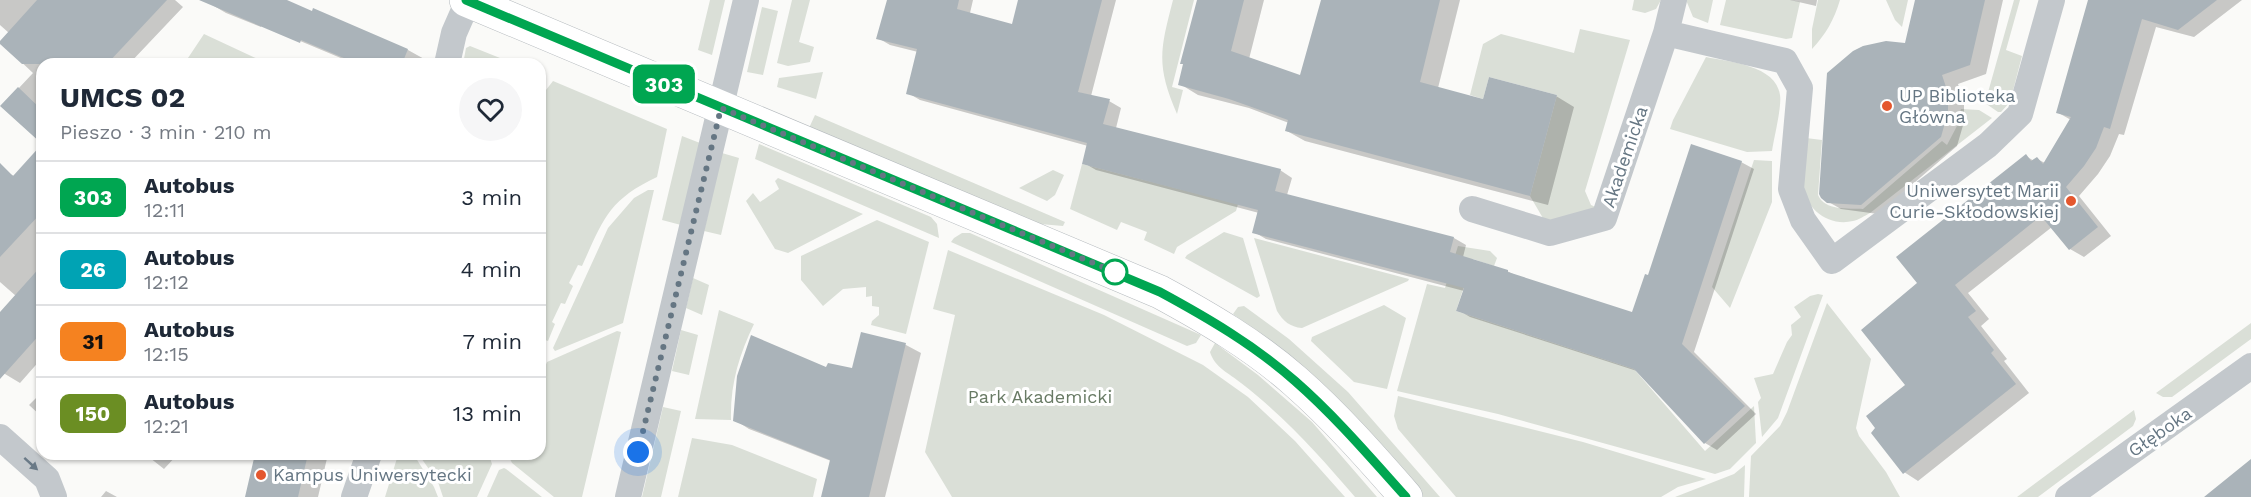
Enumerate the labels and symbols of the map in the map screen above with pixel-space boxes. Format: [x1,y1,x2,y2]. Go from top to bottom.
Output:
line badge: 303 [630,64,698,104]
place label: UP Biblioteka Główna [1899,85,2015,127]
marker: UP Biblioteka Główna [1880,99,1894,113]
street label: Akademicka [1597,103,1652,210]
place label: Uniwersytet Marii Curie-Skłodowskiej [1889,180,2059,222]
marker: Uniwersytet Marii Curie-Skłodowskiej [2064,194,2078,208]
unlabelled marker [1102,259,1128,285]
park label: Park Akademicki [968,386,1112,407]
street label: Głęboka [2124,402,2195,461]
your location [623,437,653,467]
one-way arrow [23,457,38,470]
place label: Kampus Uniwersytecki [273,464,472,485]
marker: Kampus Uniwersytecki [254,468,268,482]

